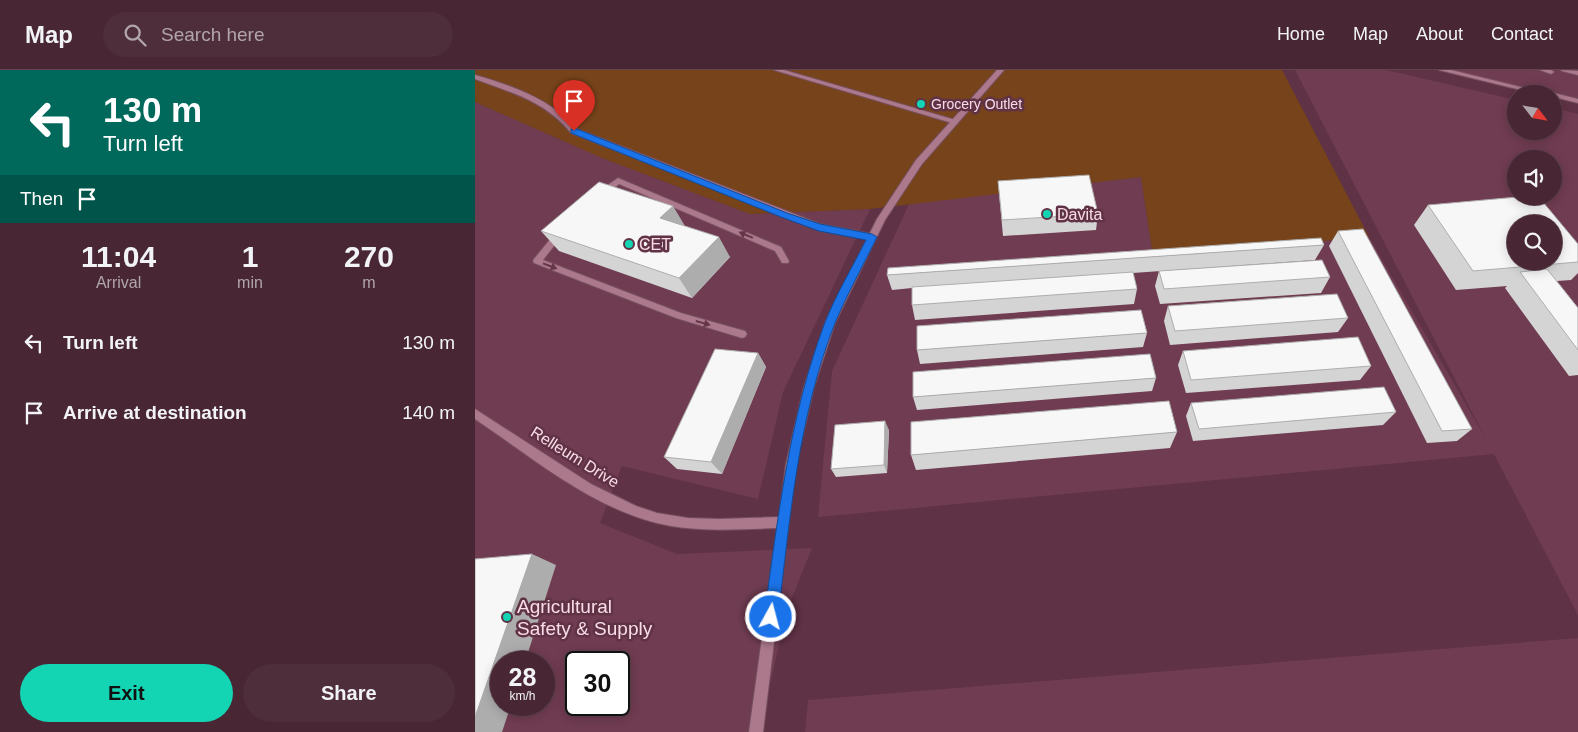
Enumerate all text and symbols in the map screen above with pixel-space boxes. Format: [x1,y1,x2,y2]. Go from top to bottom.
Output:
search box [103,12,453,57]
text: Map [25,21,73,48]
icon: search [121,21,149,49]
text: Search here [161,24,265,45]
text: Home [1277,24,1325,44]
text: Map [1353,24,1388,44]
text: About [1416,24,1463,44]
text: Contact [1491,24,1553,44]
pin [553,80,595,131]
north arrow [1507,85,1563,140]
map controls [1507,85,1562,270]
icon: arrive [560,87,588,115]
icon: left [20,90,85,155]
text: 130 m [103,90,202,129]
place label: Grocery Outlet [931,96,1022,112]
marker: Grocery Outlet [915,98,927,110]
text: Turn left [103,131,183,156]
button: sound [1507,150,1562,205]
icon: arrive [73,185,101,213]
text: Then [20,188,63,209]
place label: Davita [1057,206,1102,223]
marker: Davita [1041,208,1053,220]
button: search [1507,215,1562,270]
one-way arrow [739,231,753,239]
place label: CET [639,236,671,253]
marker: CET [623,238,635,250]
text: 11:04 [81,240,156,273]
text: 1 [242,240,258,273]
text: 270 [344,240,394,273]
one-way arrow [543,263,558,270]
text: Arrival [96,274,141,291]
text: min [237,274,263,291]
text: m [362,274,376,291]
one-way arrow [695,319,710,327]
icon: left [20,329,48,357]
text: Turn left [63,332,138,353]
text: 130 m [402,332,455,353]
icon: arrive [20,399,48,427]
text: Arrive at destination [63,402,247,423]
text: 140 m [402,402,455,423]
street label: Relleum Drive [528,423,622,491]
position arrow [744,590,796,642]
place label: Agricultural Safety & Supply [517,596,653,639]
marker: Agricultural Safety & Supply [501,611,513,623]
speed limit sign: 30 [565,651,630,716]
text: 28 [509,663,536,691]
button: Exit [20,664,233,722]
button: Share [243,664,455,722]
text: km/h [509,689,536,703]

